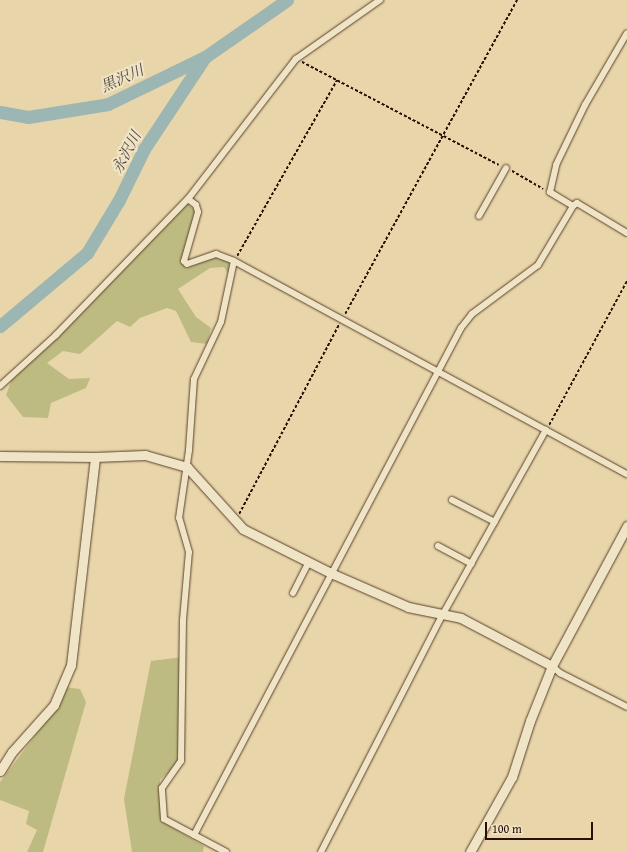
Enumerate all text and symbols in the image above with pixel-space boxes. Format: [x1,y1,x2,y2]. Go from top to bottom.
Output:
water label: 黒沢川 [98,61,146,95]
water label: 永沢川 [107,128,145,176]
scale bar [487,814,595,840]
text: 100 m [492,820,522,837]

